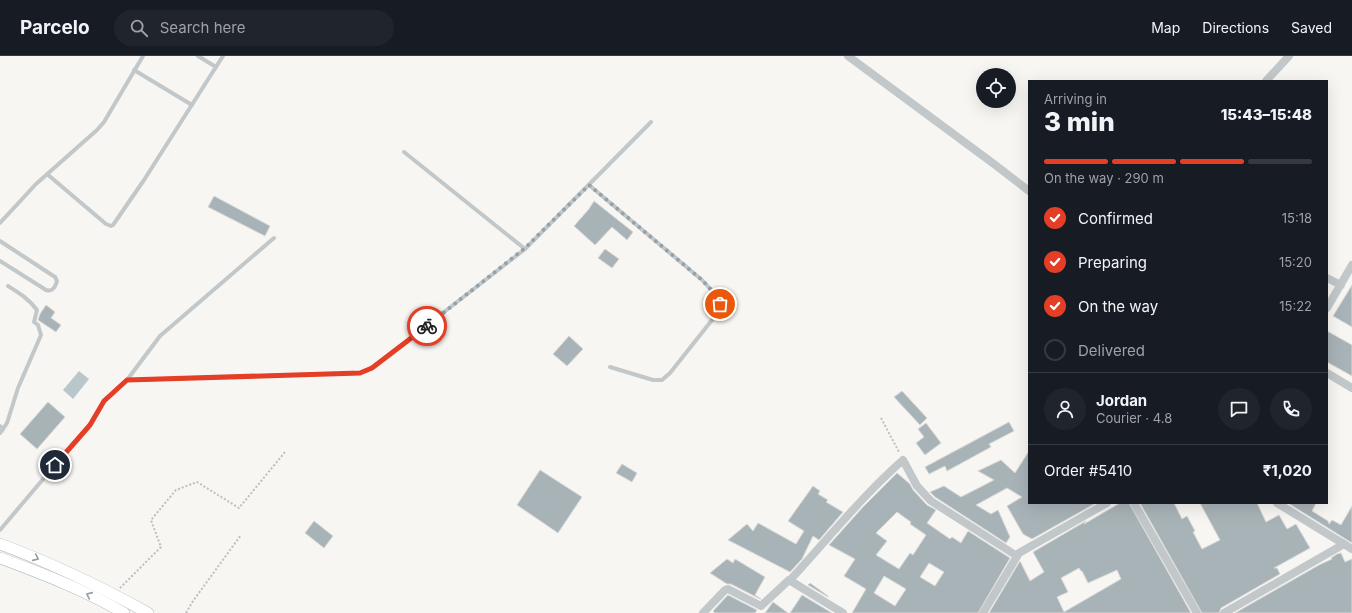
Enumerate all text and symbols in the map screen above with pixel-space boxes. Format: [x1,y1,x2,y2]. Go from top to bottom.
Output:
search box [114,10,394,46]
text: Parcelo [20,16,90,39]
icon: search [128,17,150,39]
text: Search here [160,18,245,37]
text: Map [1151,19,1180,36]
text: Directions [1202,19,1269,36]
text: Saved [1291,19,1332,36]
map controls [976,68,1016,108]
button: locate [976,68,1016,108]
text: Arriving in [1044,91,1107,107]
text: 15:43–15:48 [1221,105,1312,124]
text: 3 min [1044,106,1115,137]
text: On the way · 290 m [1044,170,1164,186]
icon: check [1044,207,1066,229]
text: Confirmed [1078,209,1153,228]
text: 15:18 [1282,210,1312,226]
icon: check [1044,251,1066,273]
text: Preparing [1078,253,1147,272]
text: 15:20 [1279,254,1312,270]
pin [703,287,737,321]
icon: bag [709,293,731,315]
icon: check [1044,295,1066,317]
text: On the way [1078,297,1158,316]
text: 15:22 [1279,298,1312,314]
courier [407,306,447,346]
icon: bike [416,315,438,337]
text: Delivered [1078,341,1145,360]
button: person [1044,388,1086,430]
button: chat [1218,388,1260,430]
button: phone [1270,388,1312,430]
text: Jordan [1096,391,1147,410]
text: Courier · 4.8 [1096,410,1172,426]
pin [38,448,72,482]
icon: home [44,454,66,476]
text: Order #5410 [1044,461,1132,480]
text: ₹1,020 [1263,461,1312,480]
one-way arrow [32,554,39,562]
one-way arrow [86,592,94,600]

